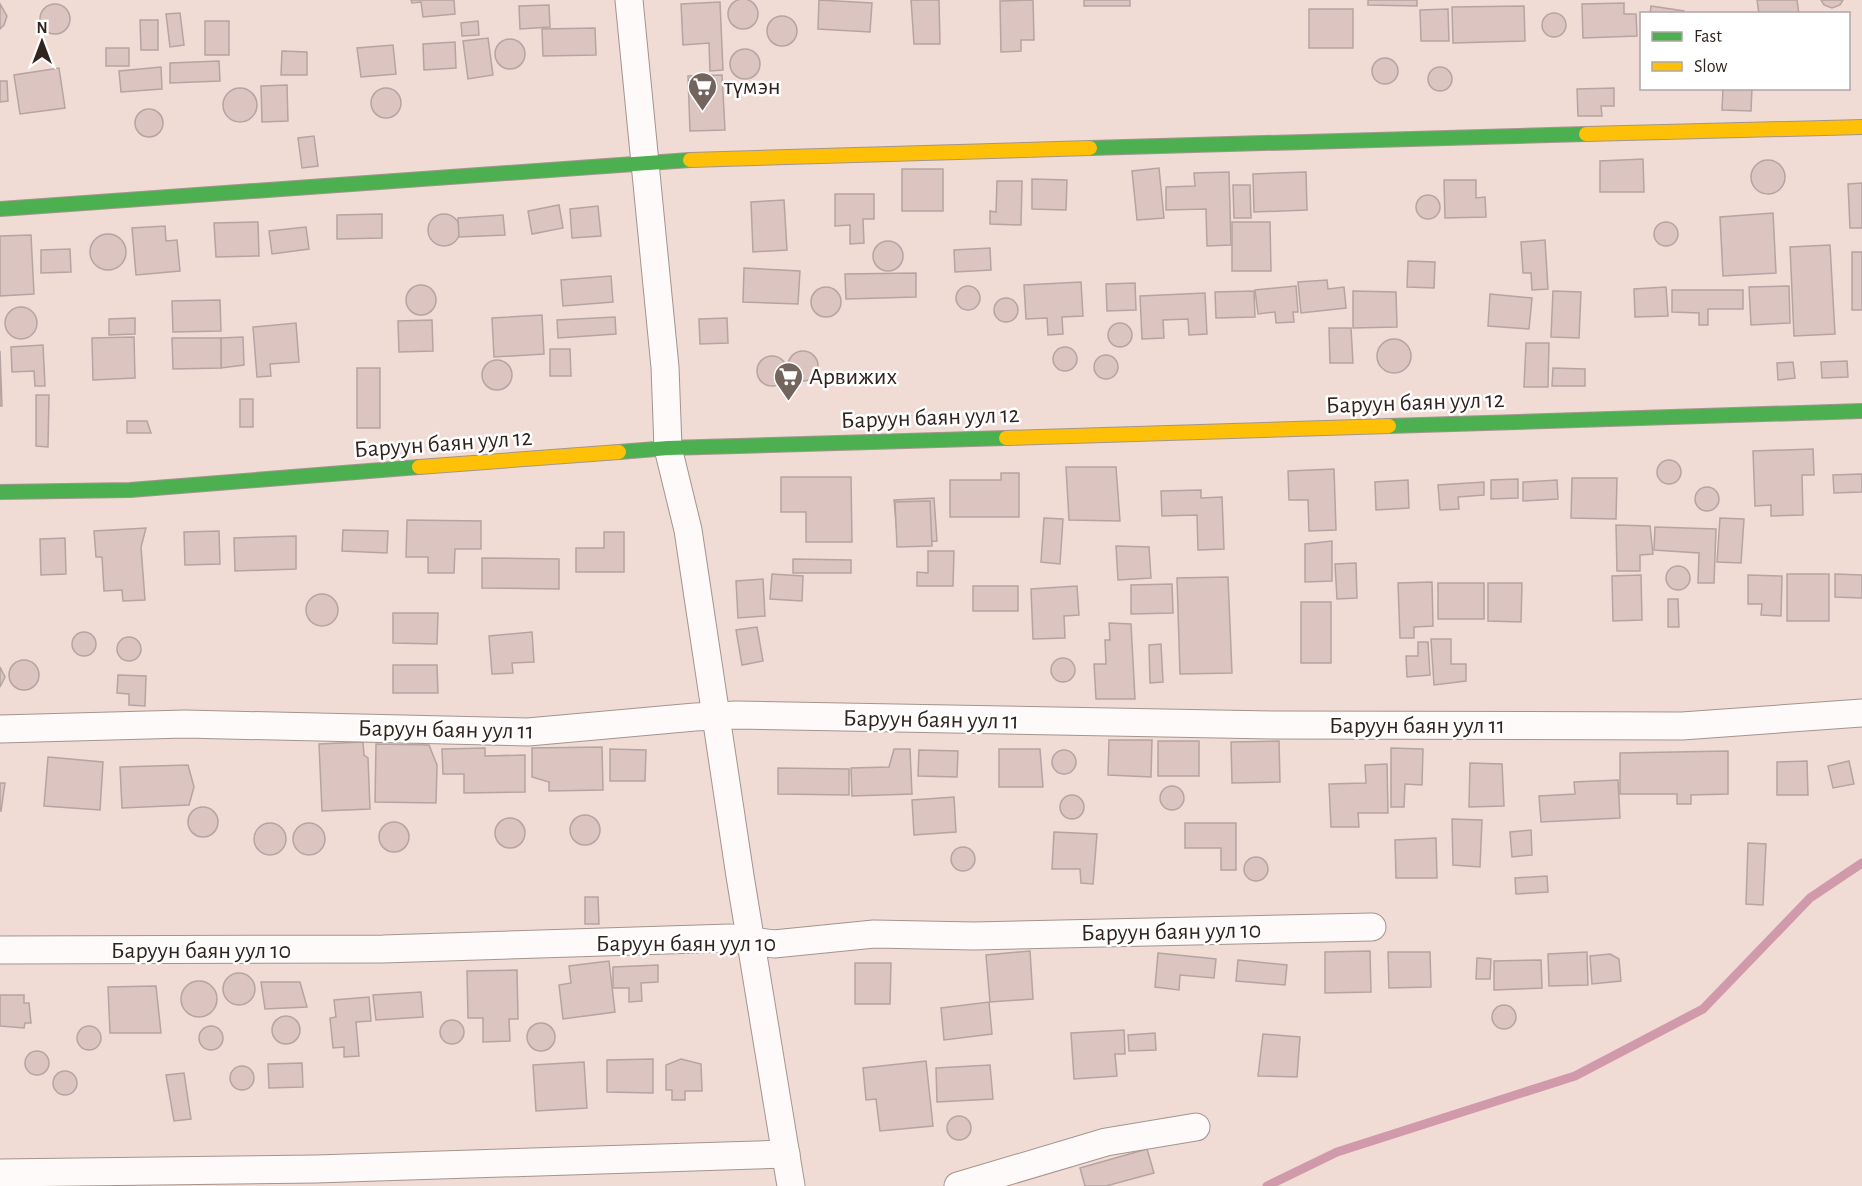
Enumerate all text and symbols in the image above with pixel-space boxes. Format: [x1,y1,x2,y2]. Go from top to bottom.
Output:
north arrow [12,12,72,72]
legend [1640,12,1850,90]
text: N [36,20,48,36]
text: Fast [1694,28,1722,46]
text: Slow [1694,58,1727,76]
supermarket icon: түмэн [687,70,719,112]
place label: түмэн [723,75,781,99]
supermarket icon: Арвижих [772,360,804,402]
place label: Арвижих [809,365,897,389]
street label: Баруун баян уул 12 [1325,388,1505,418]
street label: Баруун баян уул 12 [840,403,1020,433]
street label: Баруун баян уул 12 [353,426,533,462]
street label: Баруун баян уул 11 [843,706,1019,734]
street label: Баруун баян уул 11 [1329,714,1505,738]
street label: Баруун баян уул 11 [358,716,534,744]
street label: Баруун баян уул 10 [1081,918,1261,946]
street label: Баруун баян уул 10 [596,932,776,956]
street label: Баруун баян уул 10 [111,939,291,963]

